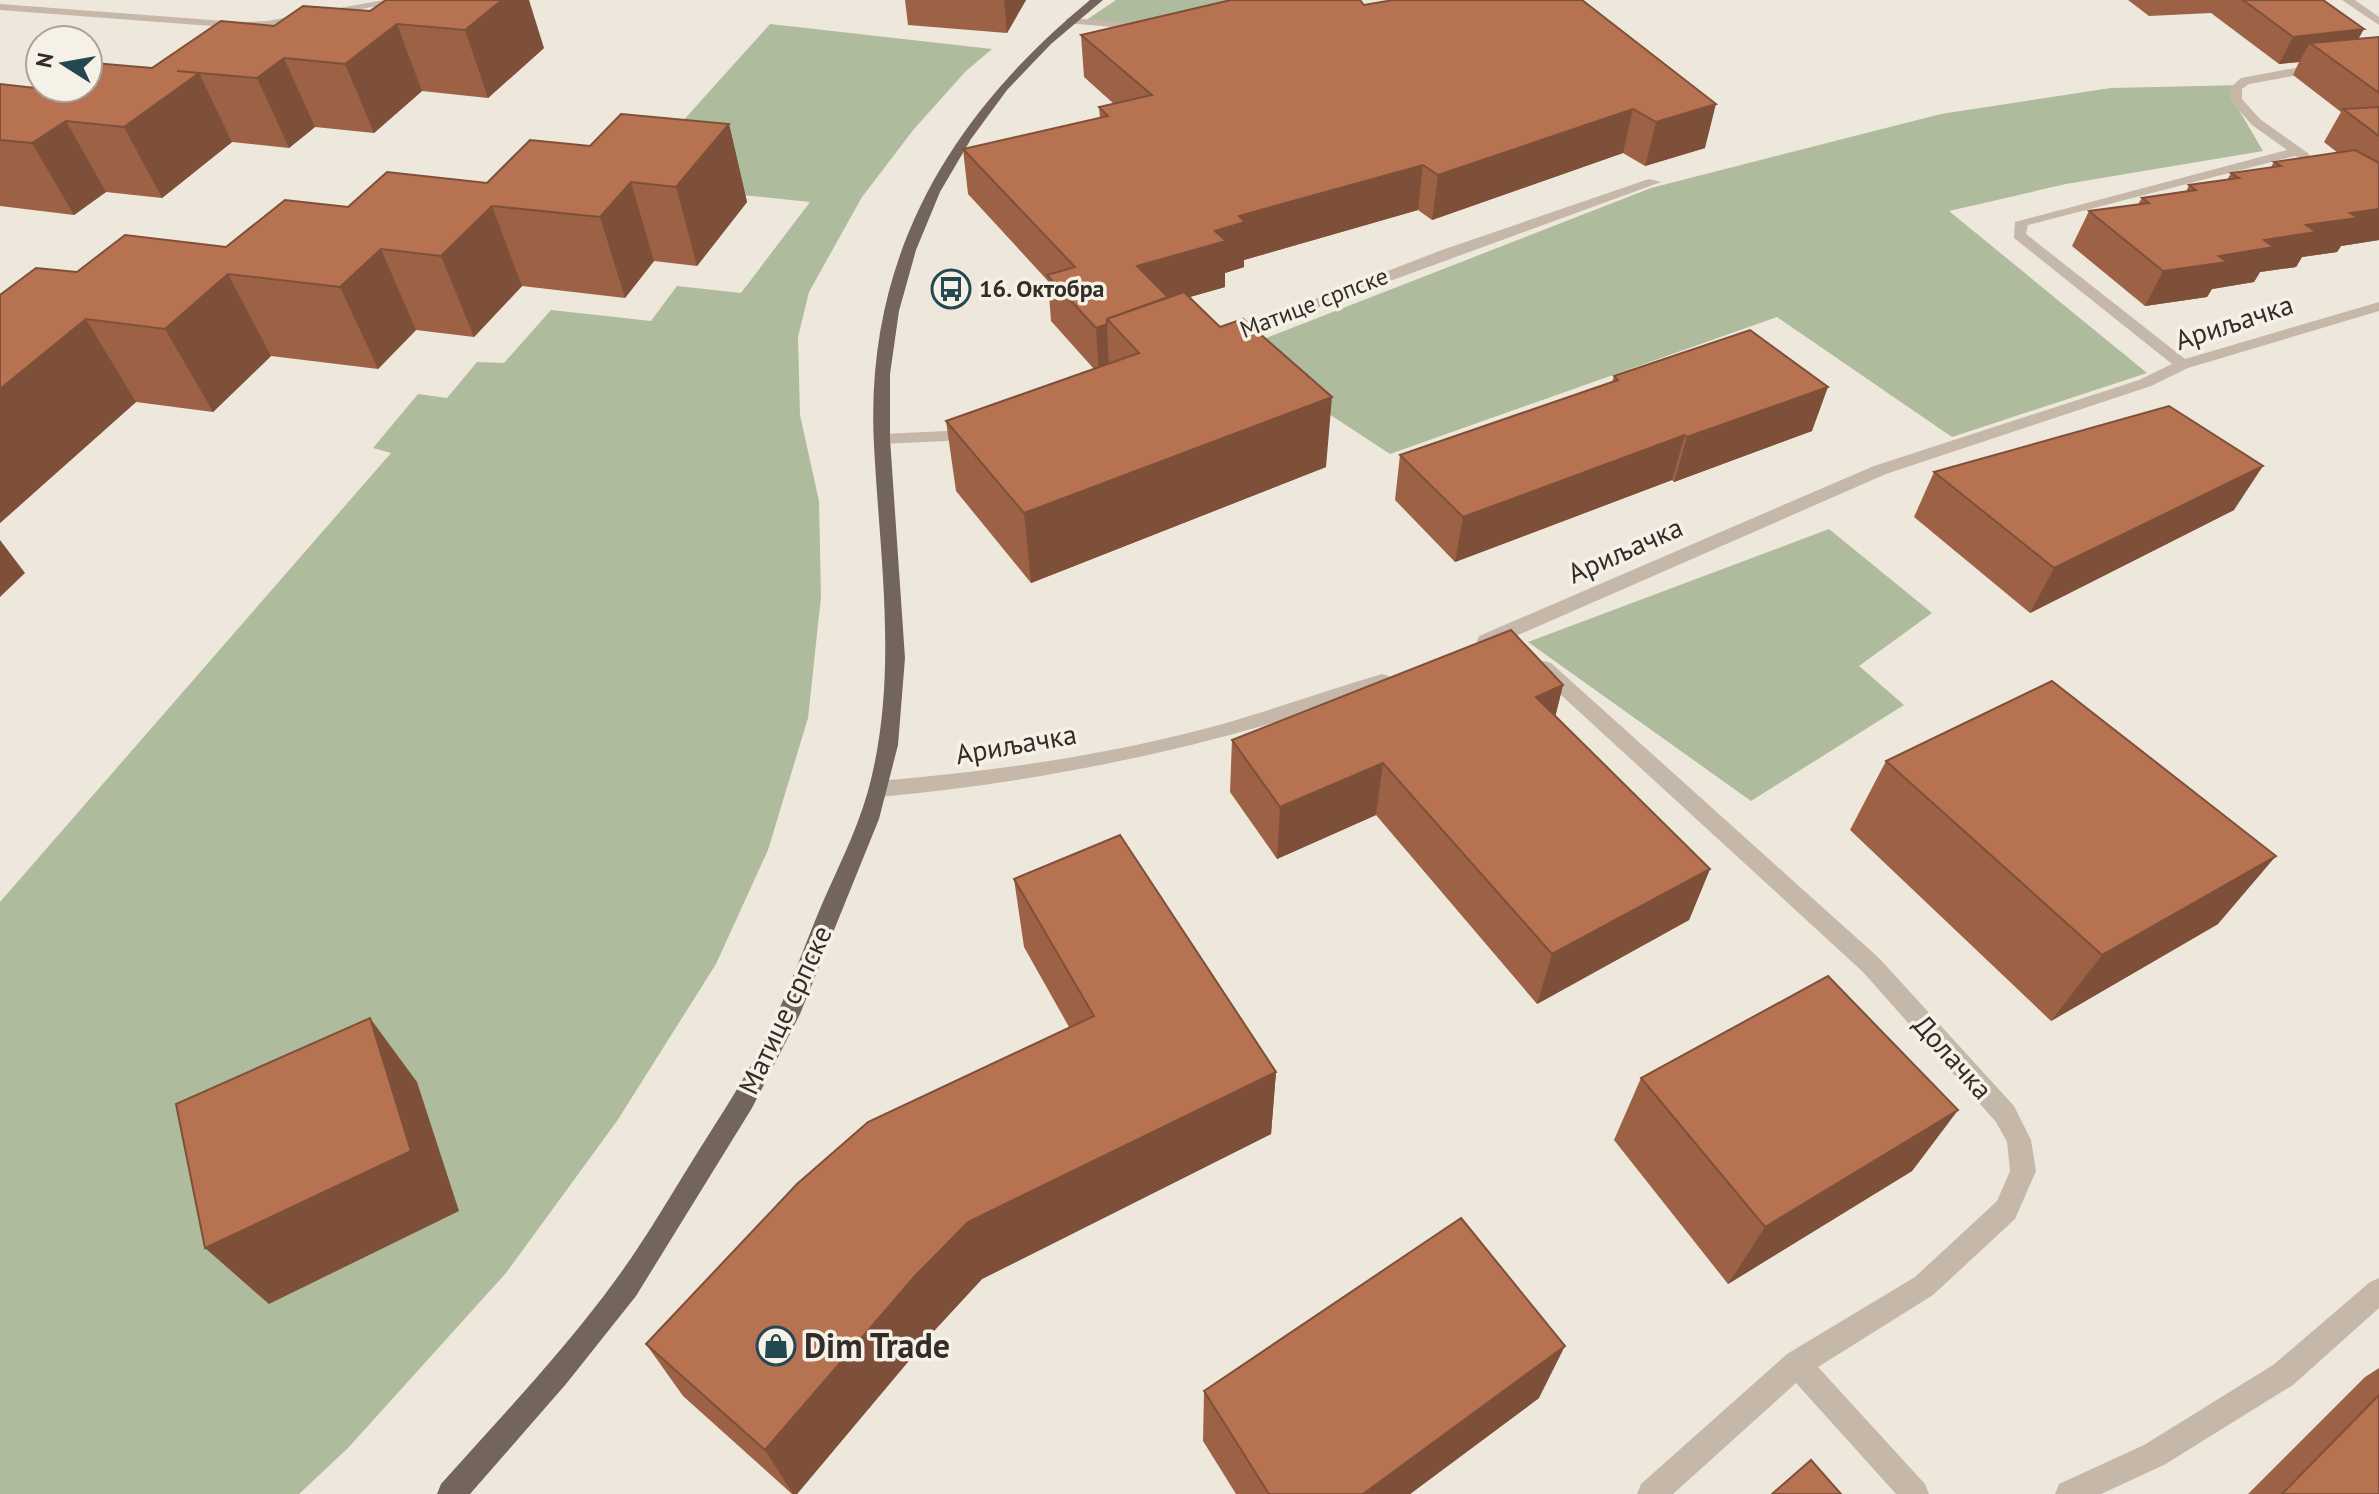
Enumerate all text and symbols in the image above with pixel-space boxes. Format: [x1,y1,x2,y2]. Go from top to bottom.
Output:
north arrow [24,24,104,104]
text: N [29,50,59,70]
street label: Матице српске [1235,260,1392,345]
bus stop icon: 16. Октобра [930,268,972,310]
place label: 16. Октобра [979,273,1105,304]
street label: Ариљачка [2170,285,2298,358]
street label: Ариљачка [1561,508,1688,591]
street label: Ариљачка [953,715,1079,772]
street label: Матице српске [729,919,840,1100]
street label: Долачка [1906,1006,2001,1107]
place label: Dim Trade [804,1323,950,1367]
shop icon: Dim Trade [755,1325,797,1367]

